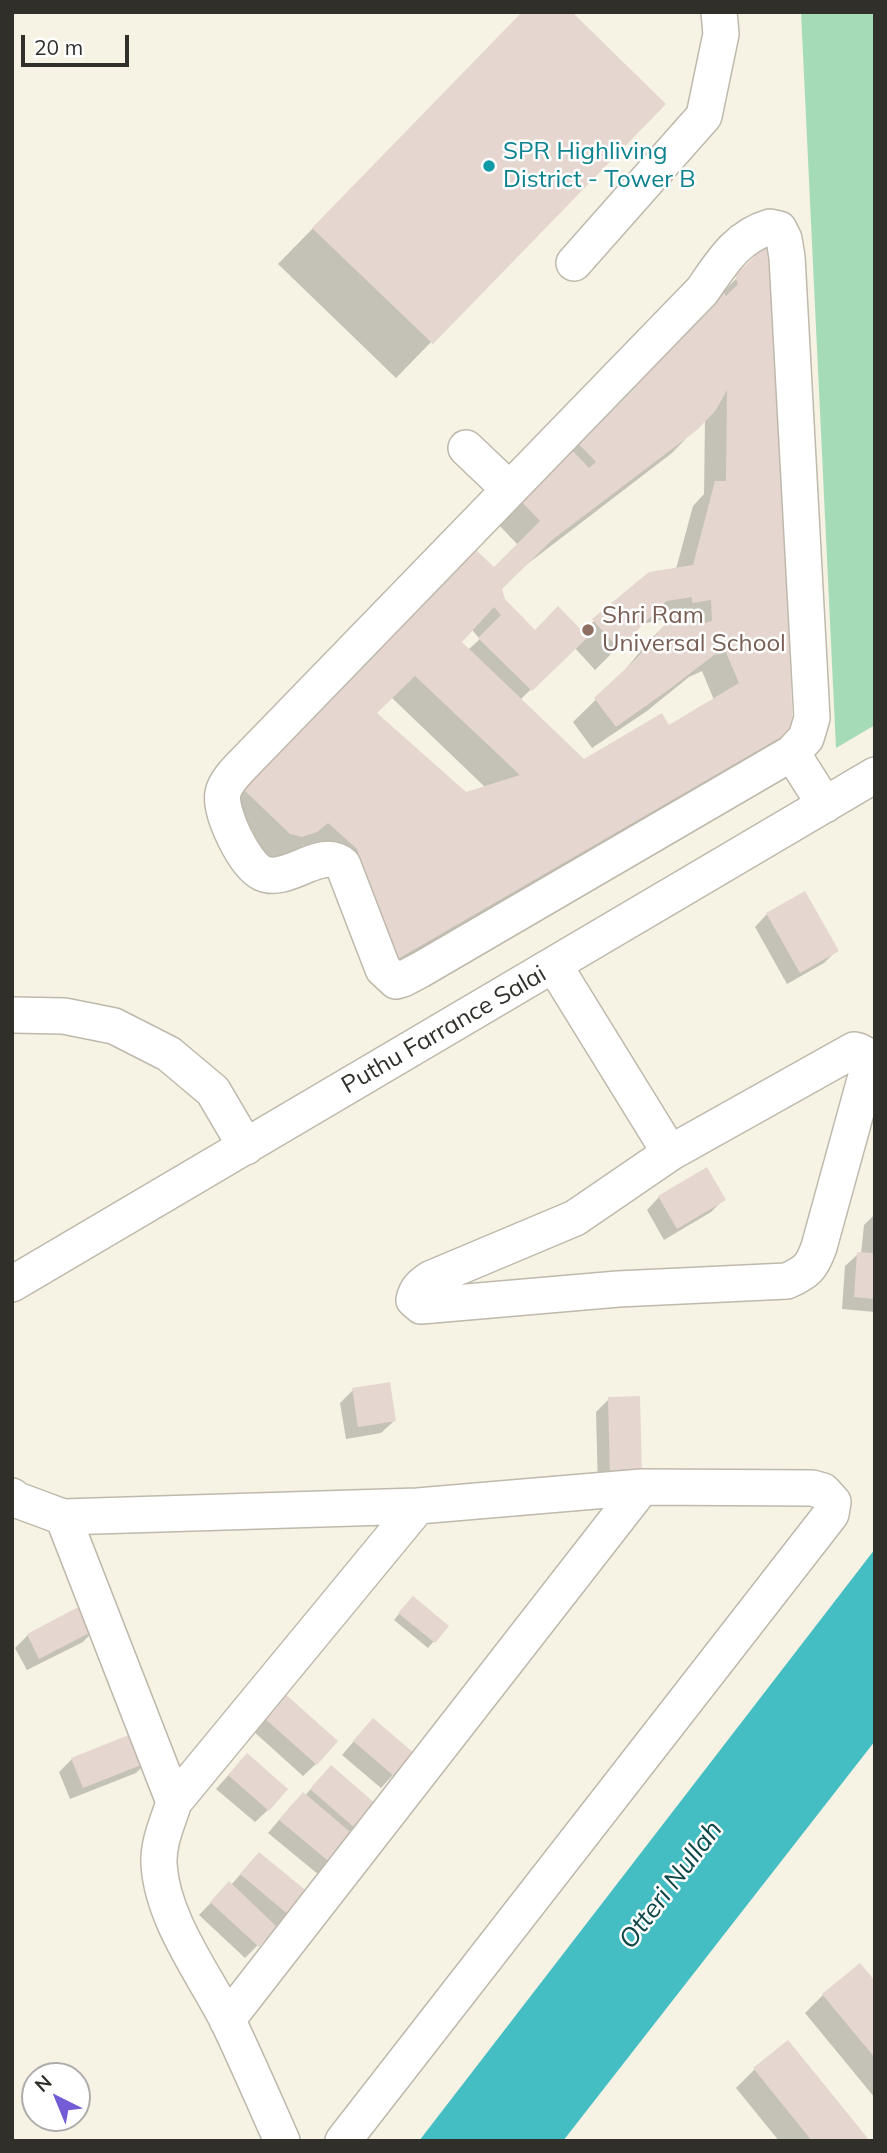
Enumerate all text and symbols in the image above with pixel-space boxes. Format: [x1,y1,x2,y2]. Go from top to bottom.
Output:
scale bar [24,21,133,65]
text: 20 m [34,34,83,60]
place label: SPR Highliving District - Tower B [503,138,696,194]
marker: SPR Highliving District - Tower B [481,158,497,174]
place label: Shri Ram Universal School [602,602,786,658]
marker: Shri Ram Universal School [580,622,596,638]
street label: Puthu Farrance Salai [337,960,551,1100]
water label: Otteri Nullah [613,1815,729,1955]
north arrow [21,2062,91,2132]
text: N [30,2069,56,2097]

